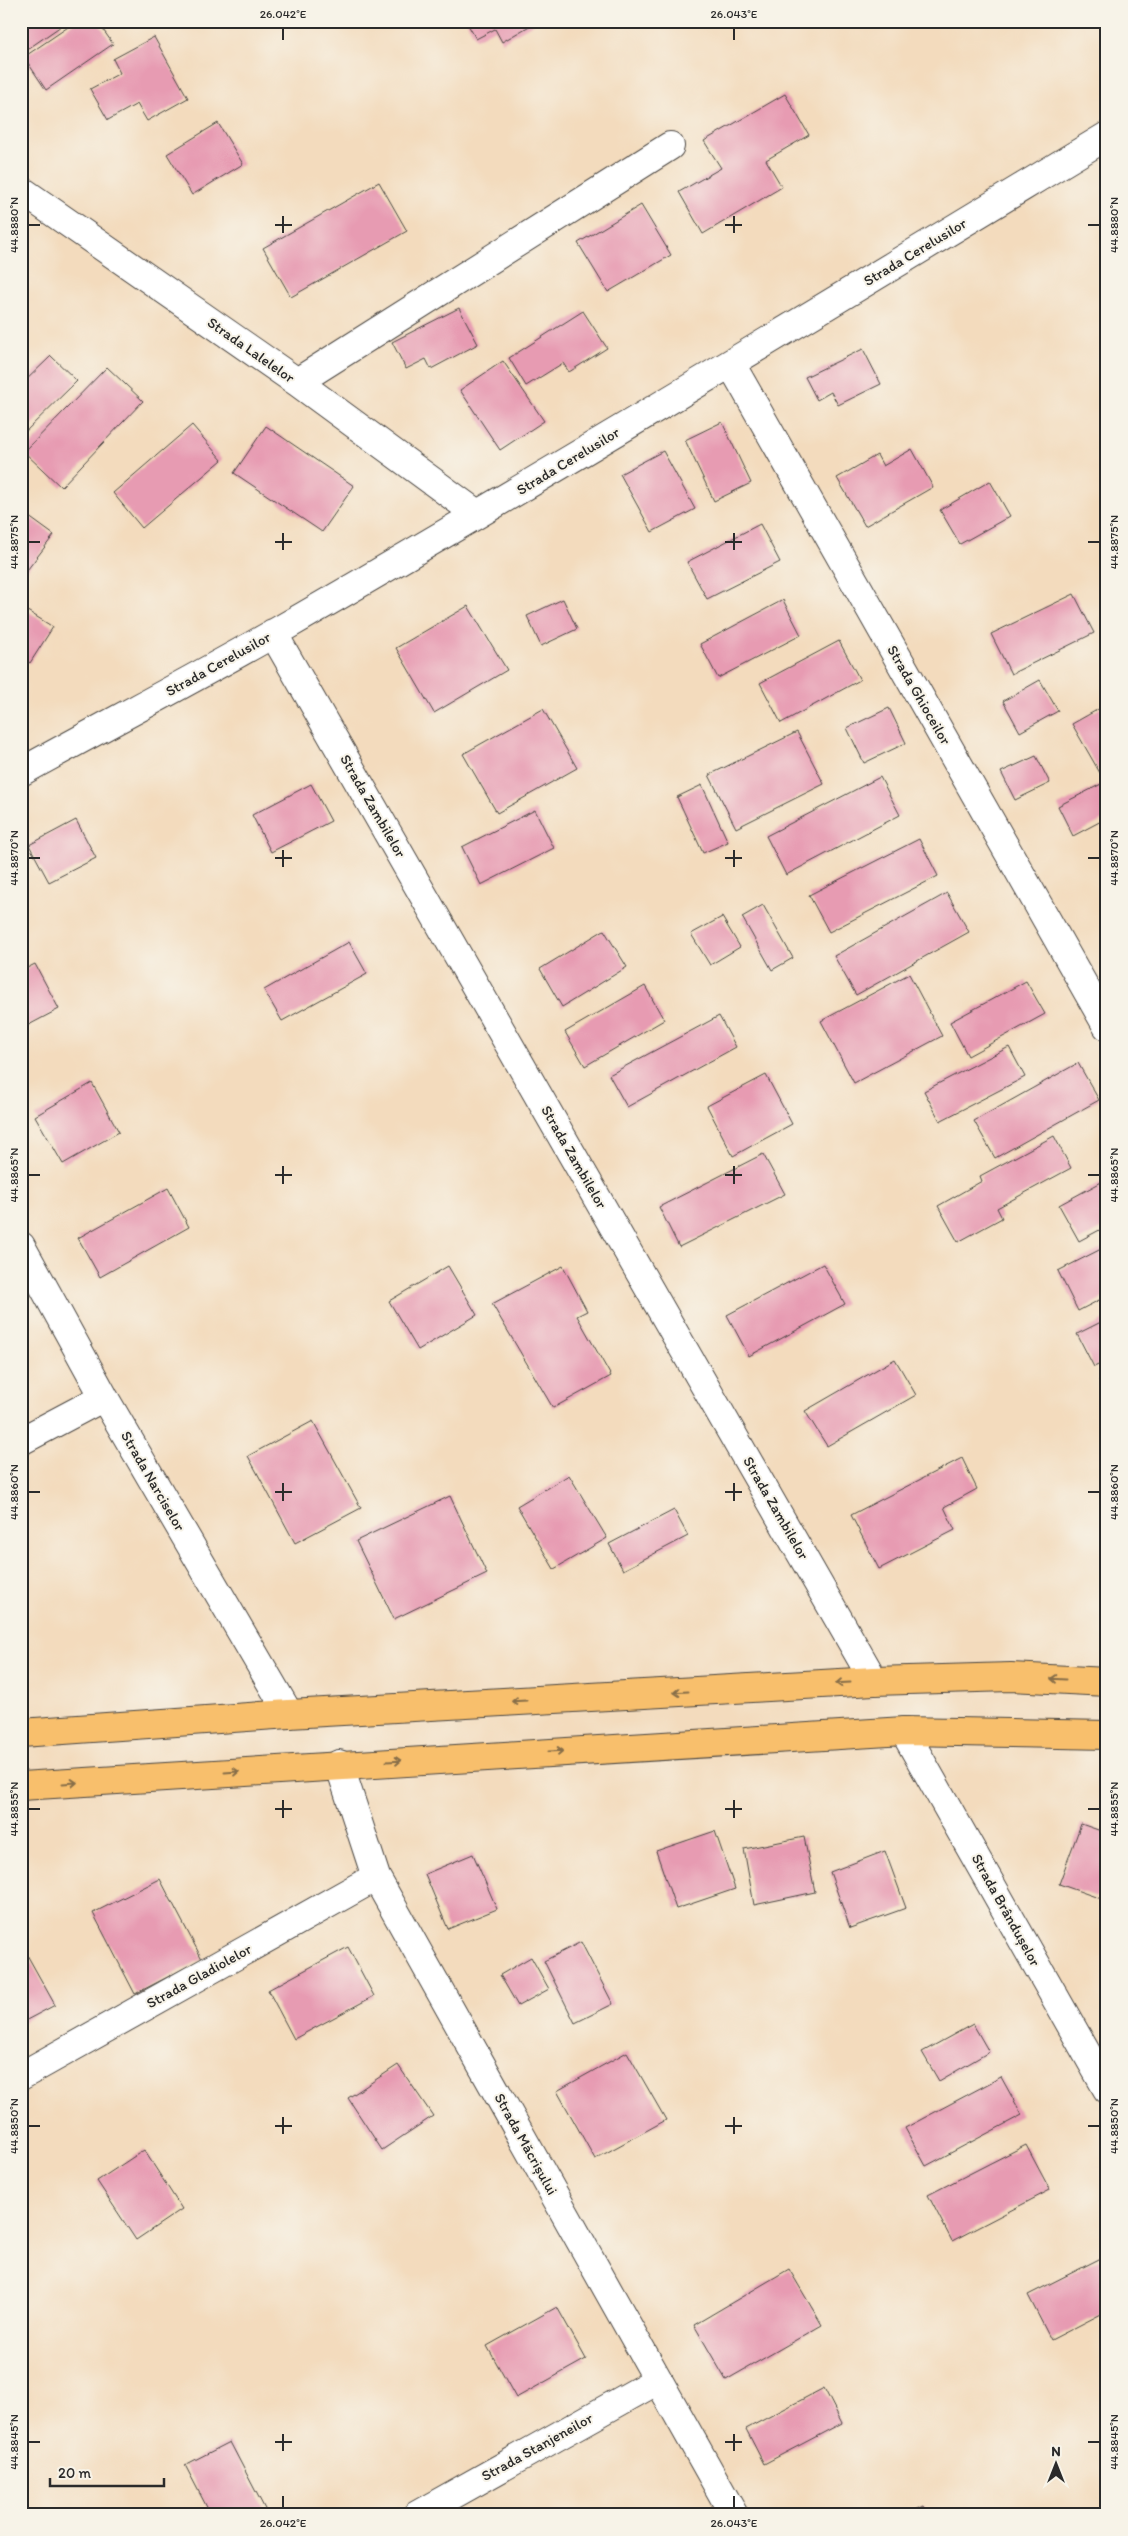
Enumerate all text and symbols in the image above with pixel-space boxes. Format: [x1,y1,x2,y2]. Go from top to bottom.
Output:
text: 26.042°E [260,7,307,21]
text: 26.043°E [711,7,758,21]
text: 44.8880°N [7,197,21,253]
text: 44.8880°N [1107,197,1121,253]
street label: Strada Cerelusilor [860,214,970,290]
street label: Strada Lalelelor [204,313,298,387]
street label: Strada Cerelusilor [513,423,623,499]
text: 44.8875°N [7,515,21,569]
text: 44.8875°N [1107,515,1121,569]
street label: Strada Cerelusilor [162,628,274,700]
street label: Strada Ghioceilor [883,642,955,748]
street label: Strada Zambilelor [336,751,410,861]
text: 44.8870°N [7,830,21,886]
text: 44.8870°N [1107,830,1121,886]
street label: Strada Zambilelor [537,1102,611,1212]
text: 44.8865°N [7,1148,21,1202]
text: 44.8865°N [1107,1148,1121,1202]
street label: Strada Narciselor [117,1428,189,1534]
street label: Strada Zambilelor [739,1453,813,1563]
text: 44.8860°N [7,1464,21,1520]
text: 44.8860°N [1107,1464,1121,1520]
one-way arrow [1050,1675,1066,1684]
one-way arrow [836,1679,852,1688]
one-way arrow [673,1688,689,1697]
one-way arrow [511,1697,527,1706]
one-way arrow [548,1747,564,1756]
one-way arrow [386,1757,402,1766]
one-way arrow [224,1767,240,1776]
one-way arrow [62,1778,78,1787]
text: 44.8855°N [7,1782,21,1836]
text: 44.8855°N [1107,1782,1121,1836]
street label: Strada Brândușelor [968,1851,1045,1970]
street label: Strada Gladiolelor [143,1940,255,2012]
street label: Strada Măcrișului [491,2090,561,2198]
text: 44.8850°N [7,2098,21,2154]
text: 44.8850°N [1107,2098,1121,2154]
street label: Strada Stanjeneilor [478,2409,596,2485]
text: 44.8845°N [7,2414,21,2470]
text: 44.8845°N [1107,2414,1121,2470]
north arrow [1030,2438,1080,2488]
text: N [1051,2443,1061,2460]
scale bar [50,2456,164,2488]
text: 20 m [58,2464,92,2482]
text: 26.042°E [260,2516,307,2530]
text: 26.043°E [711,2516,758,2530]

